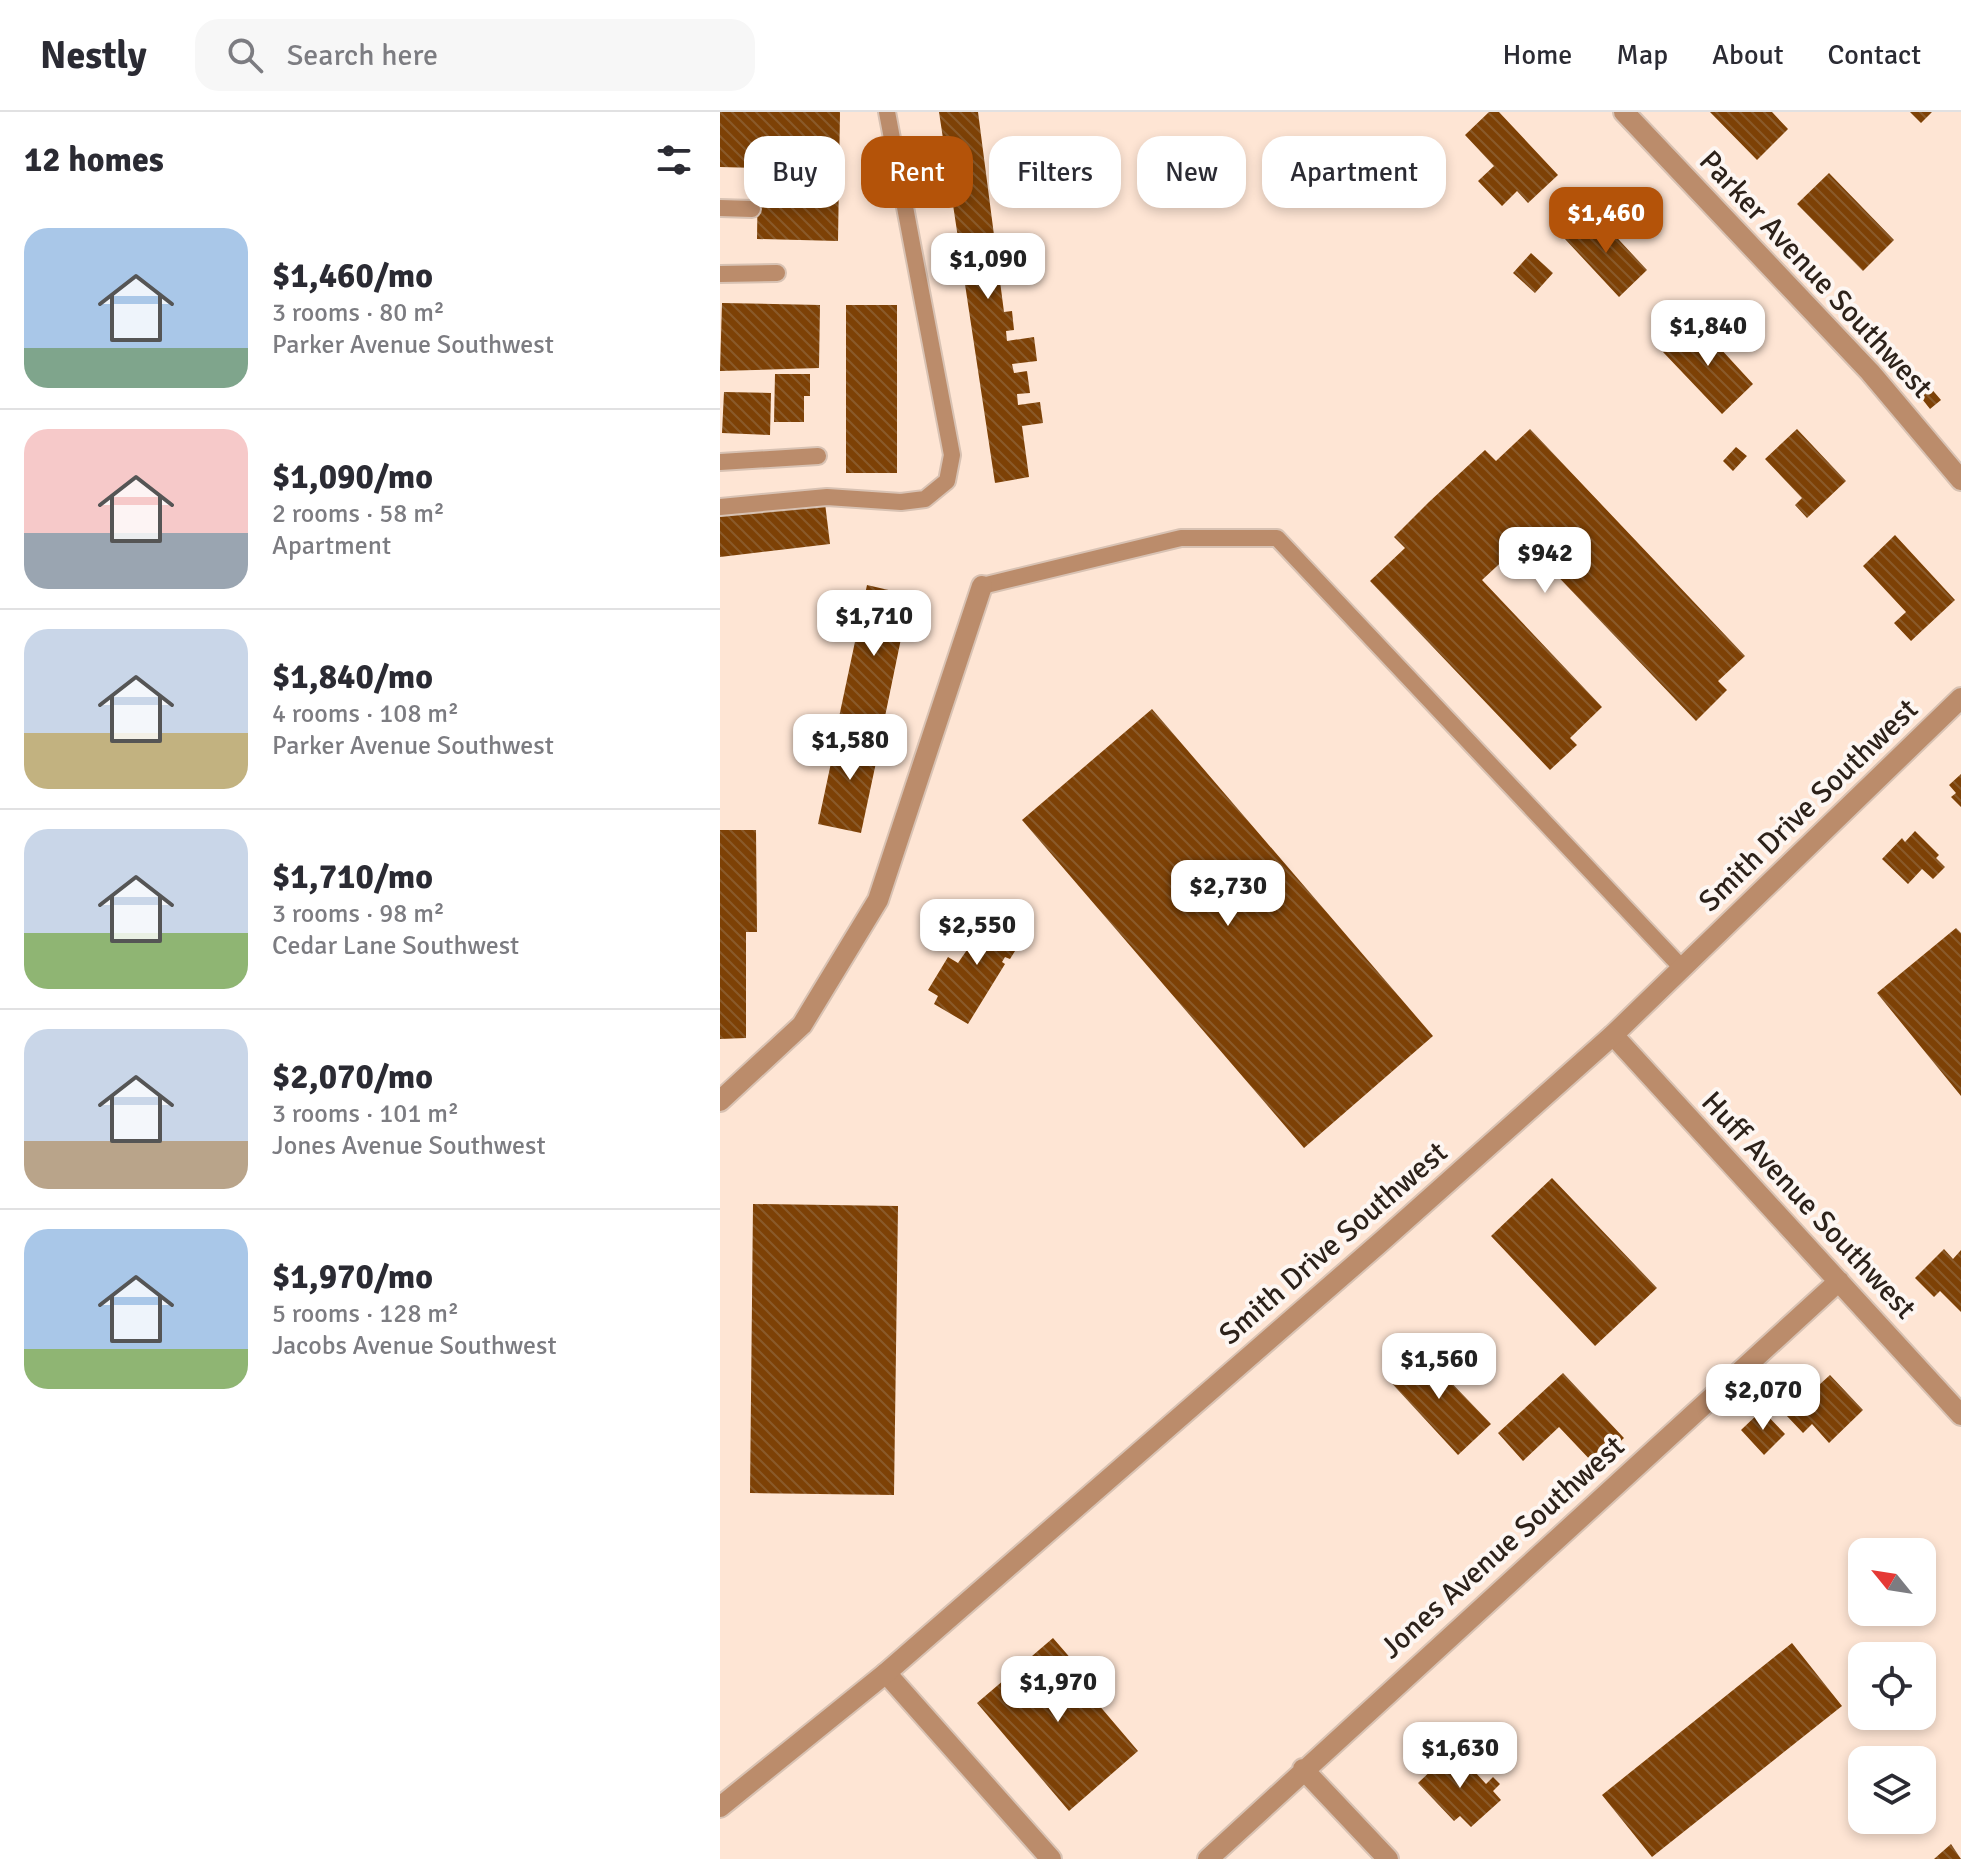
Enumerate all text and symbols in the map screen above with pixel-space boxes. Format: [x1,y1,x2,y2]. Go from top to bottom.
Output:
search box [195,19,755,91]
text: Nestly [40,32,147,79]
icon: search [223,33,267,77]
text: Search here [287,37,438,74]
text: Home [1503,38,1572,72]
text: Map [1616,38,1668,72]
text: About [1712,38,1784,72]
text: Contact [1828,38,1921,72]
chip: Buy [744,136,845,208]
chip: Rent [861,136,973,208]
chip: Filters [989,136,1121,208]
chip: New [1137,136,1246,208]
chip: Apartment [1262,136,1446,208]
icon: filters [652,138,696,182]
text: 12 homes [24,139,164,181]
street label: Parker Avenue Southwest [1691,143,1940,406]
pin: $1,460 [1541,187,1671,255]
text: $1,460 [1567,197,1645,229]
pin: $1,090 [923,233,1053,301]
text: $1,090 [949,243,1027,275]
text: $1,460/mo [272,255,433,297]
icon: home [88,260,184,356]
text: 3 rooms · 80 m² [272,297,445,329]
pin: $1,840 [1643,300,1773,368]
text: $1,840 [1669,310,1747,342]
text: Parker Avenue Southwest [272,329,554,361]
text: $1,090/mo [272,456,433,498]
icon: home [88,461,184,557]
text: 2 rooms · 58 m² [272,498,445,530]
pin: $942 [1498,527,1592,595]
text: Apartment [272,530,391,562]
text: $942 [1517,537,1573,569]
pin: $1,710 [809,590,939,658]
text: $1,710 [835,600,913,632]
text: $1,840/mo [272,656,433,698]
icon: home [88,661,184,757]
street label: Smith Drive Southwest [1691,691,1926,920]
text: 4 rooms · 108 m² [272,698,459,730]
pin: $1,580 [785,714,915,782]
text: $1,580 [811,724,889,756]
text: Parker Avenue Southwest [272,730,554,762]
text: $1,710/mo [272,856,433,898]
pin: $2,730 [1163,860,1293,928]
icon: home [88,861,184,957]
text: $2,730 [1189,870,1267,902]
text: 3 rooms · 98 m² [272,898,445,930]
pin: $2,550 [912,899,1042,967]
text: $2,550 [938,909,1016,941]
text: Cedar Lane Southwest [272,930,519,962]
text: $2,070/mo [272,1056,433,1098]
icon: home [88,1061,184,1157]
street label: Huff Avenue Southwest [1694,1084,1924,1327]
text: 3 rooms · 101 m² [272,1098,459,1130]
text: Jones Avenue Southwest [272,1130,546,1162]
street label: Smith Drive Southwest [1212,1134,1455,1353]
text: $1,970/mo [272,1256,433,1298]
icon: home [88,1261,184,1357]
text: 5 rooms · 128 m² [272,1298,459,1330]
text: Jacobs Avenue Southwest [272,1330,557,1362]
pin: $1,560 [1374,1333,1504,1401]
text: $1,560 [1400,1343,1478,1375]
pin: $2,070 [1698,1364,1828,1432]
text: $2,070 [1724,1374,1802,1406]
street label: Jones Avenue Southwest [1373,1428,1632,1667]
north arrow [1848,1538,1936,1626]
map controls [1848,1538,1936,1834]
button: locate [1848,1642,1936,1730]
pin: $1,970 [993,1656,1123,1724]
text: $1,970 [1019,1666,1097,1698]
pin: $1,630 [1395,1722,1525,1790]
text: $1,630 [1421,1732,1499,1764]
button: layers [1848,1746,1936,1834]

